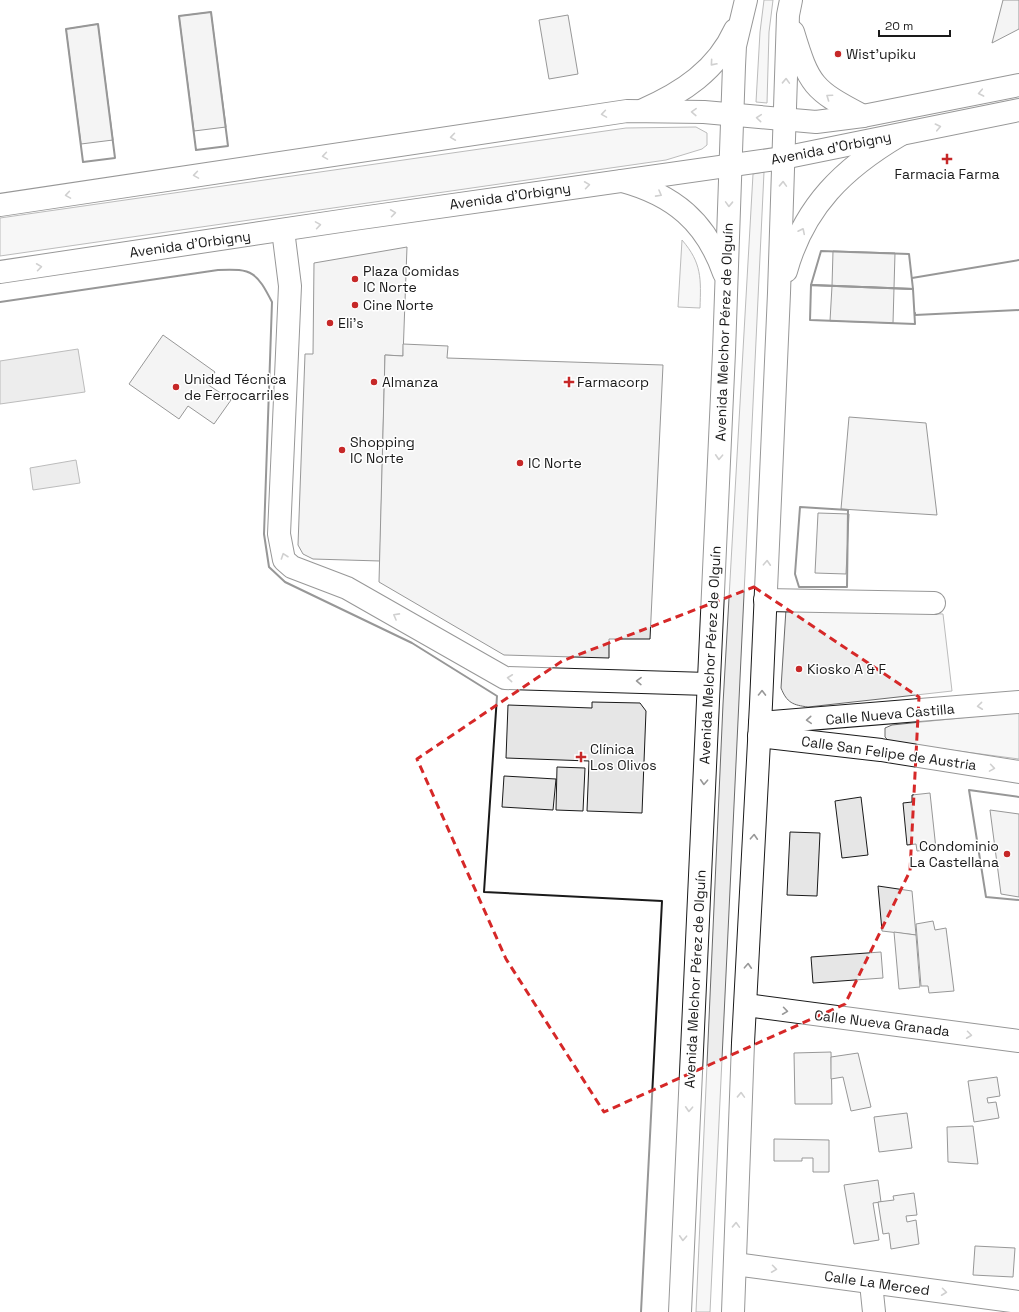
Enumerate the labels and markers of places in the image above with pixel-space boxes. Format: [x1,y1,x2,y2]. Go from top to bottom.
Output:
place label: Wist'upiku [846,45,916,63]
marker: Wist'upiku [833,49,843,59]
marker: Farmacia Farma [942,154,952,164]
place label: Farmacia Farma [894,165,1000,183]
place label: Plaza Comidas IC Norte [363,262,459,296]
marker: Plaza Comidas IC Norte [350,274,360,284]
place label: Cine Norte [363,296,434,314]
marker: Cine Norte [350,300,360,310]
place label: Eli's [338,314,364,332]
marker: Eli's [325,318,335,328]
place label: Unidad Técnica de Ferrocarriles [184,370,289,404]
place label: Almanza [382,373,438,391]
place label: Farmacorp [577,373,649,391]
marker: Almanza [369,377,379,387]
marker: Farmacorp [564,377,574,387]
marker: Unidad Técnica de Ferrocarriles [171,382,181,392]
place label: Shopping IC Norte [350,433,415,467]
marker: Shopping IC Norte [337,445,347,455]
place label: IC Norte [528,454,582,472]
marker: IC Norte [515,458,525,468]
place label: Kiosko A & F [807,660,887,678]
marker: Kiosko A & F [794,664,804,674]
place label: Clínica Los Olivos [590,740,657,774]
marker: Clínica Los Olivos [575,751,587,763]
place label: Condominio La Castellana [909,837,999,871]
marker: Condominio La Castellana [1002,849,1012,859]

